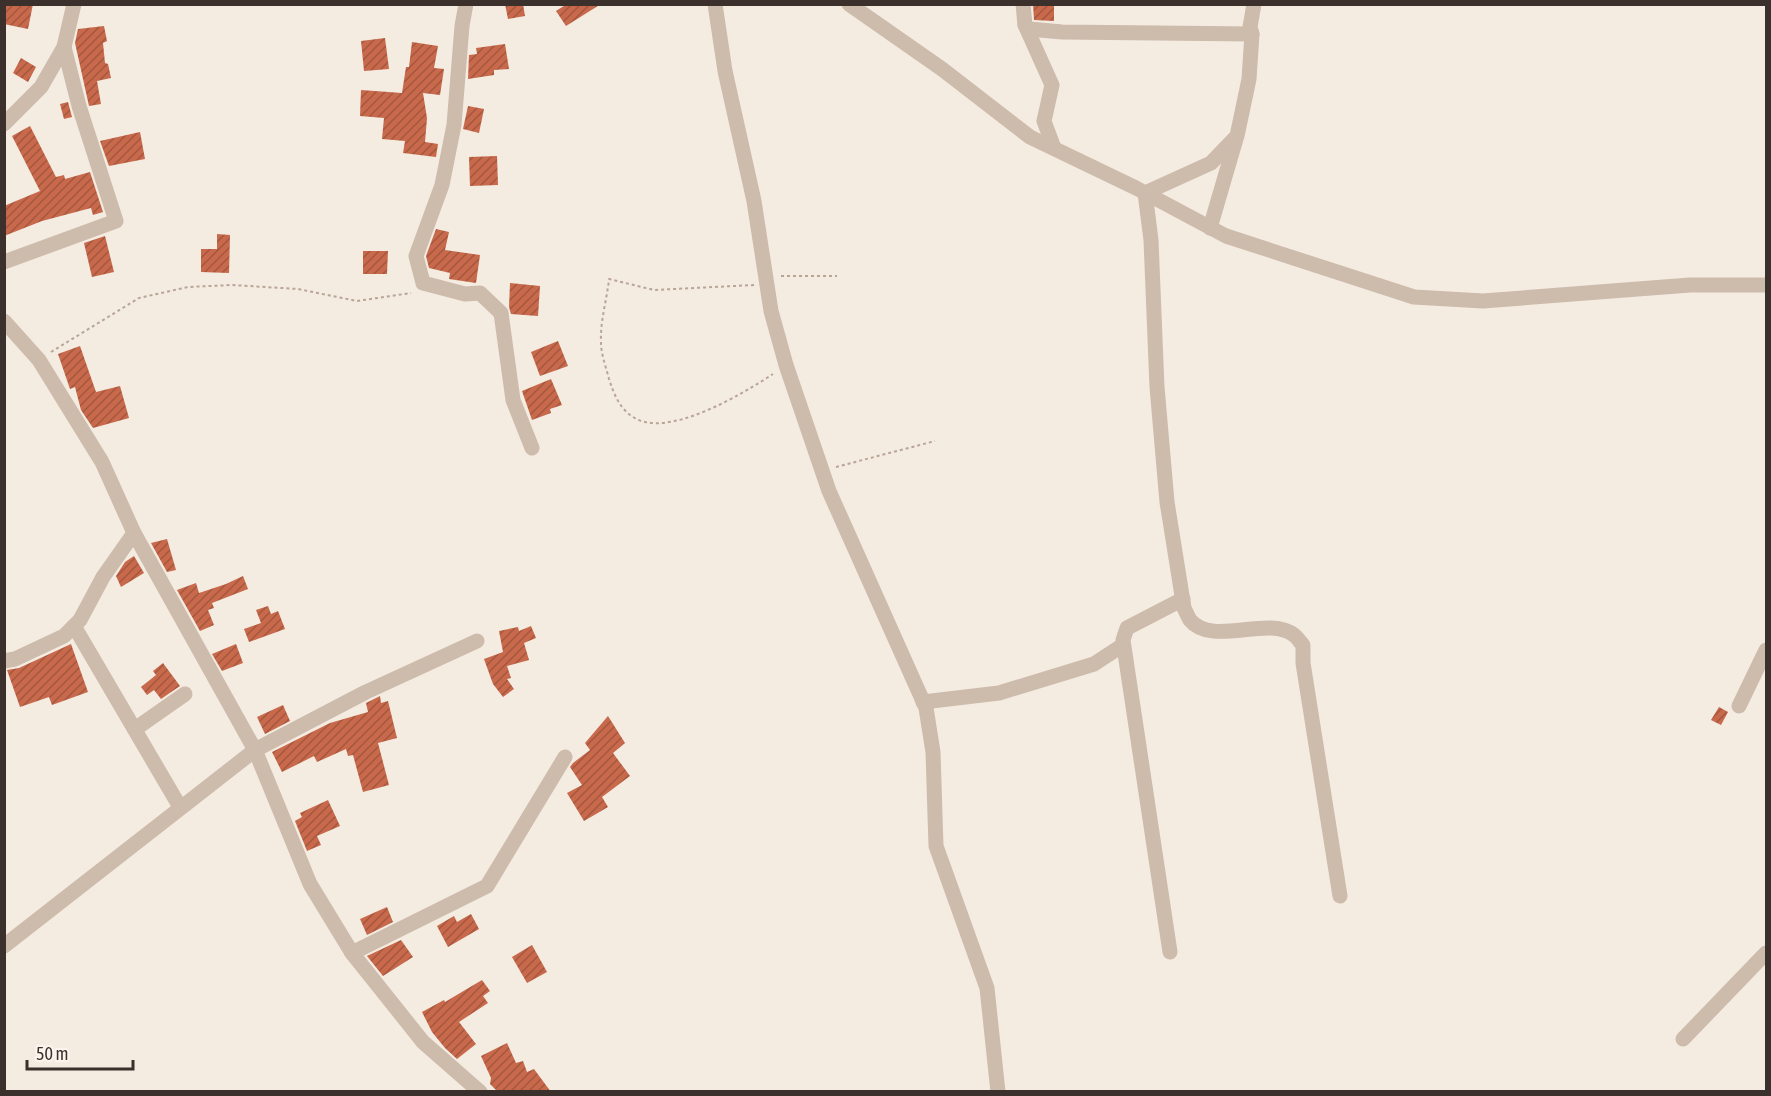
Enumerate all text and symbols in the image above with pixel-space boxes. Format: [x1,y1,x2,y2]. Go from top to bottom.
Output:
scale bar [27,1033,134,1071]
text: 50 m [36,1043,68,1064]

